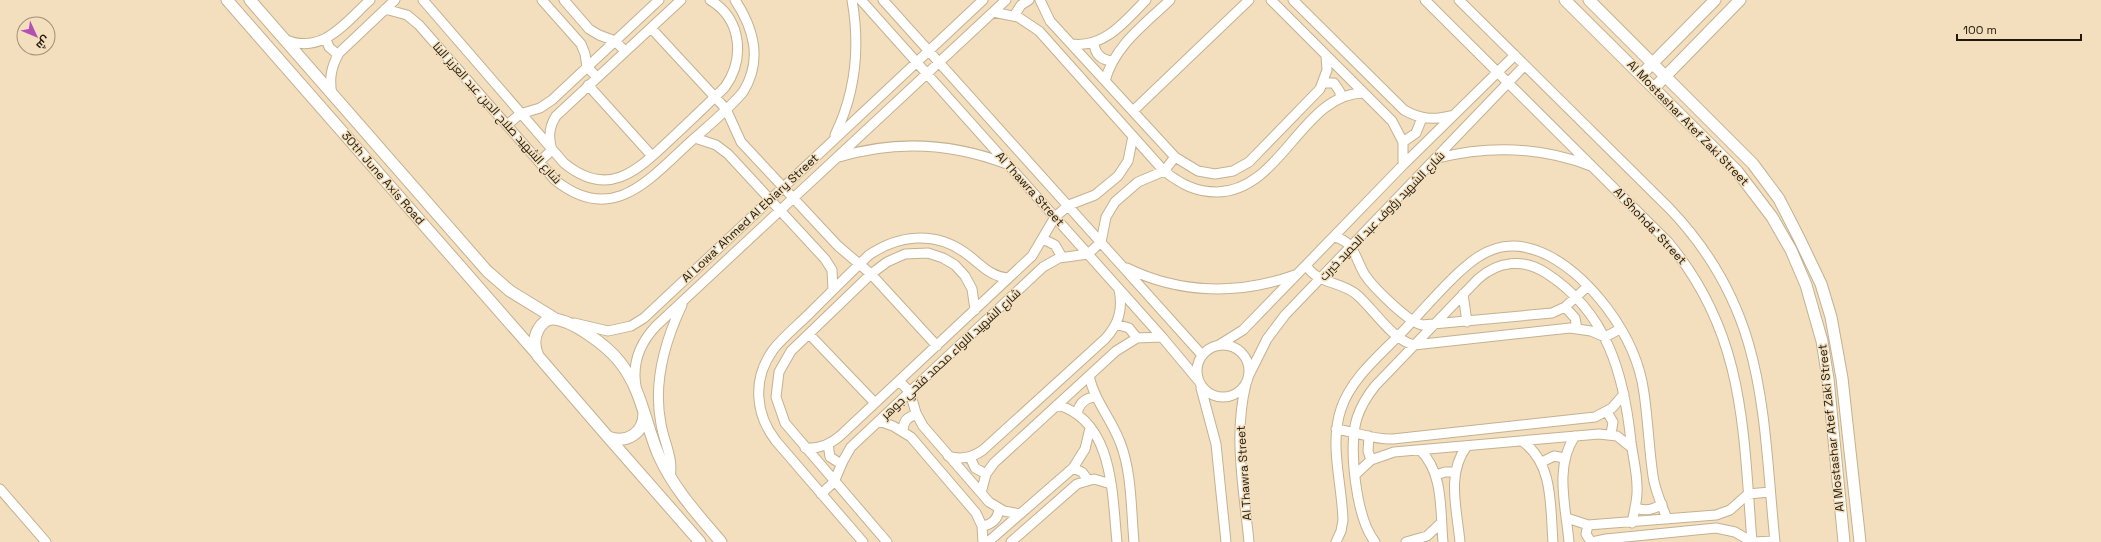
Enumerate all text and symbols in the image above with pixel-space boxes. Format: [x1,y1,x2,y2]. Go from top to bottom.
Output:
north arrow [16,16,56,56]
scale bar [1957,16,2081,42]
text: 100 m [1963,22,1997,38]
text: ش [33,33,53,53]
street label: شارع الشهيد صلاح الدين عبد العزيز البنا [429,39,565,187]
street label: Al Mostashar Atef Zaki Street [1624,57,1752,189]
street label: 30th June Axis Road [338,128,428,228]
street label: Al Thawra Street [992,148,1068,230]
street label: شارع الشهيد رؤوف عبد الحميد خيرت [1316,148,1448,284]
street label: Al Lowa' Ahmed Al Ebiary Street [678,150,822,286]
street label: Al Shohda' Street [1610,184,1690,268]
street label: شارع الشهيد اللواء محمد فتحي جوهر [877,285,1026,425]
street label: Al Mostashar Atef Zaki Street [1814,343,1848,513]
street label: Al Thawra Street [1233,425,1255,521]

